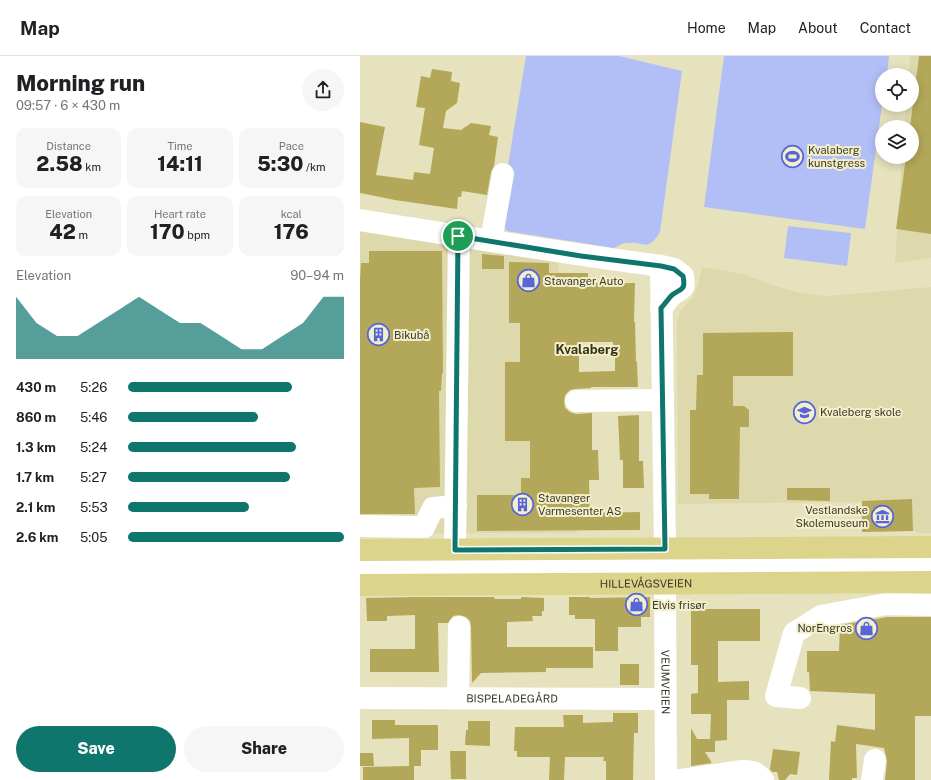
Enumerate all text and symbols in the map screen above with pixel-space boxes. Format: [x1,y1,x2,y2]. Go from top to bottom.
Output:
text: Map [20,17,60,39]
text: Home [687,20,726,36]
text: Map [748,20,776,36]
text: About [798,20,838,36]
text: Contact [860,20,911,36]
map controls [875,68,919,164]
button: locate [875,68,919,112]
button: share [302,69,344,111]
text: Morning run [16,70,145,96]
text: 09:57 · 6 × 430 m [16,98,120,113]
button: layers [875,120,919,164]
text: Distance [46,140,91,152]
text: Time [167,140,193,152]
text: Pace [279,140,304,152]
sports icon: Kvalaberg kunstgress [780,143,806,169]
place label: Kvalaberg kunstgress [808,144,865,169]
text: 2.58 [36,152,83,176]
text: 14:11 [157,152,203,176]
text: 5:30 [257,152,303,176]
text: km [83,161,101,173]
text: /km [303,161,326,173]
text: Elevation [45,208,92,220]
text: Heart rate [154,208,206,220]
text: kcal [281,208,302,220]
pin [441,219,475,253]
text: 42 [49,220,76,244]
text: 170 [150,220,185,244]
text: 176 [274,220,309,244]
icon: arrive [447,225,469,247]
text: m [76,229,88,241]
text: bpm [185,229,210,241]
text: Elevation [16,268,71,283]
text: 90–94 m [290,268,344,283]
shop icon: Stavanger Auto [516,268,542,294]
place label: Stavanger Auto [544,275,623,287]
building icon: Bikubå [365,322,391,348]
place label: Bikubå [394,329,429,341]
district label: Kvalaberg [556,342,618,357]
text: 430 m [16,380,56,395]
text: 5:26 [80,380,107,395]
school or university icon: Kvaleberg skole [791,399,817,425]
place label: Kvaleberg skole [820,406,901,418]
text: 860 m [16,410,56,425]
text: 5:46 [80,410,107,425]
text: 1.3 km [16,440,56,455]
text: 5:24 [80,440,107,455]
text: 1.7 km [16,470,54,485]
text: 5:27 [80,470,107,485]
building icon: Stavanger Varmesenter AS [509,491,535,517]
place label: Stavanger Varmesenter AS [538,492,621,517]
text: 2.1 km [16,500,55,515]
text: 5:53 [80,500,108,515]
museum icon: Vestlandske Skolemuseum [870,503,896,529]
place label: Vestlandske Skolemuseum [796,504,868,529]
text: 2.6 km [16,530,58,545]
text: 5:05 [80,530,108,545]
street label: HILLEVÅGSVEIEN [600,577,692,590]
shop icon: Elvis frisør [623,592,649,618]
place label: Elvis frisør [652,599,706,611]
shop icon: NorEngros [854,615,880,641]
place label: NorEngros [797,622,852,634]
street label: VEUMVEIEN [659,650,672,714]
street label: BISPELADEGÅRD [466,692,558,705]
button: Save [16,726,176,772]
button: Share [184,726,344,772]

